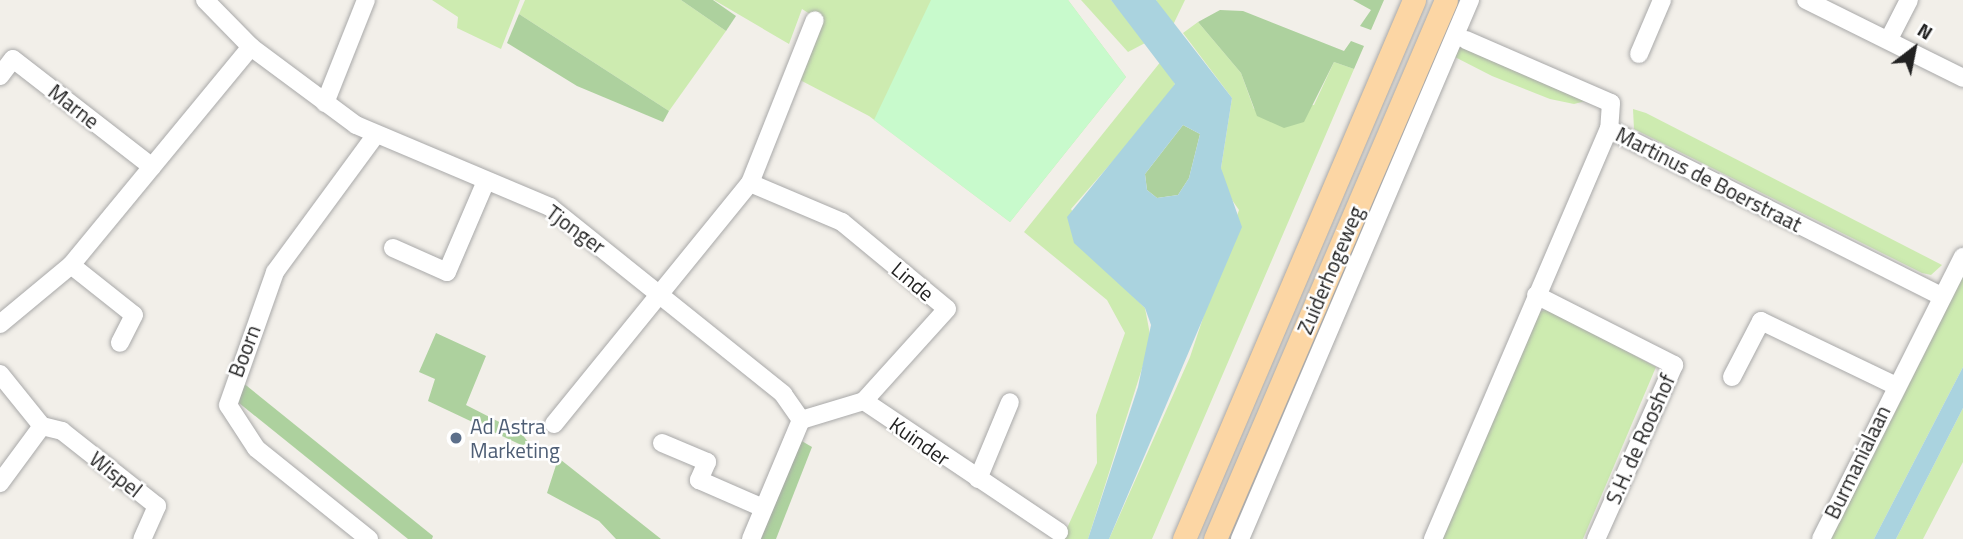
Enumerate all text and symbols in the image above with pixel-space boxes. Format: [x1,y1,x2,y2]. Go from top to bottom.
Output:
north arrow [1879,14,1949,84]
text: N [1912,15,1939,47]
street label: Marne [44,78,104,134]
street label: Martinus de Boerstraat [1612,121,1806,237]
street label: Tjonger [542,199,610,259]
street label: Zuiderhogeweg [1292,202,1368,338]
street label: Linde [887,256,939,306]
street label: Boorn [223,321,265,381]
street label: S.H. de Rooshof [1600,370,1680,508]
street label: Burmanialaan [1819,401,1895,523]
street label: Kuinder [885,411,955,471]
place label: Ad Astra Marketing [470,413,560,463]
marker: Ad Astra Marketing [448,430,464,446]
street label: Wispel [85,446,147,502]

